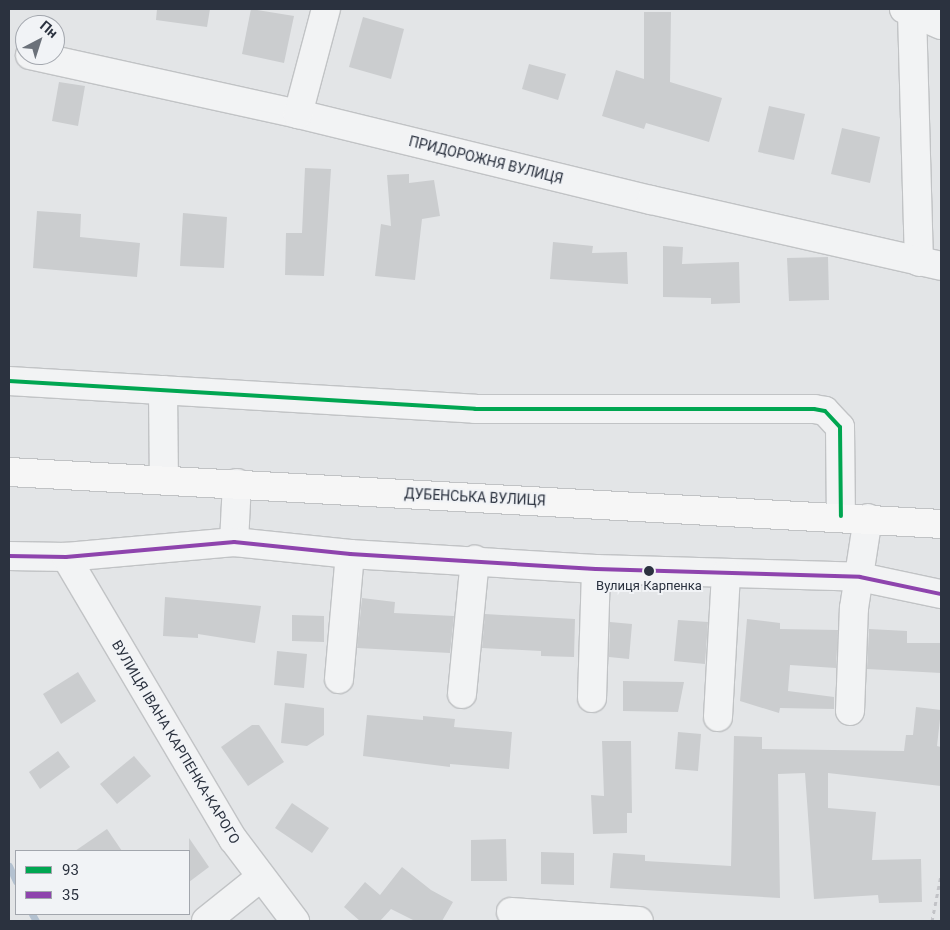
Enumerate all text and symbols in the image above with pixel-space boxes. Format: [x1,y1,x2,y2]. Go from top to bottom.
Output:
north arrow [15,15,65,65]
text: Пн [37,17,61,41]
street label: ПРИДОРОЖНЯ ВУЛИЦЯ [407,133,565,187]
street label: ДУБЕНСЬКА ВУЛИЦЯ [404,485,546,509]
marker: Вулиця Карпенка [644,566,654,576]
place label: Вулиця Карпенка [596,578,702,594]
street label: ВУЛИЦЯ ІВАНА КАРПЕНКА-КАРОГО [108,637,244,847]
legend [15,850,190,915]
text: 93 [62,861,79,879]
text: 35 [62,886,79,904]

